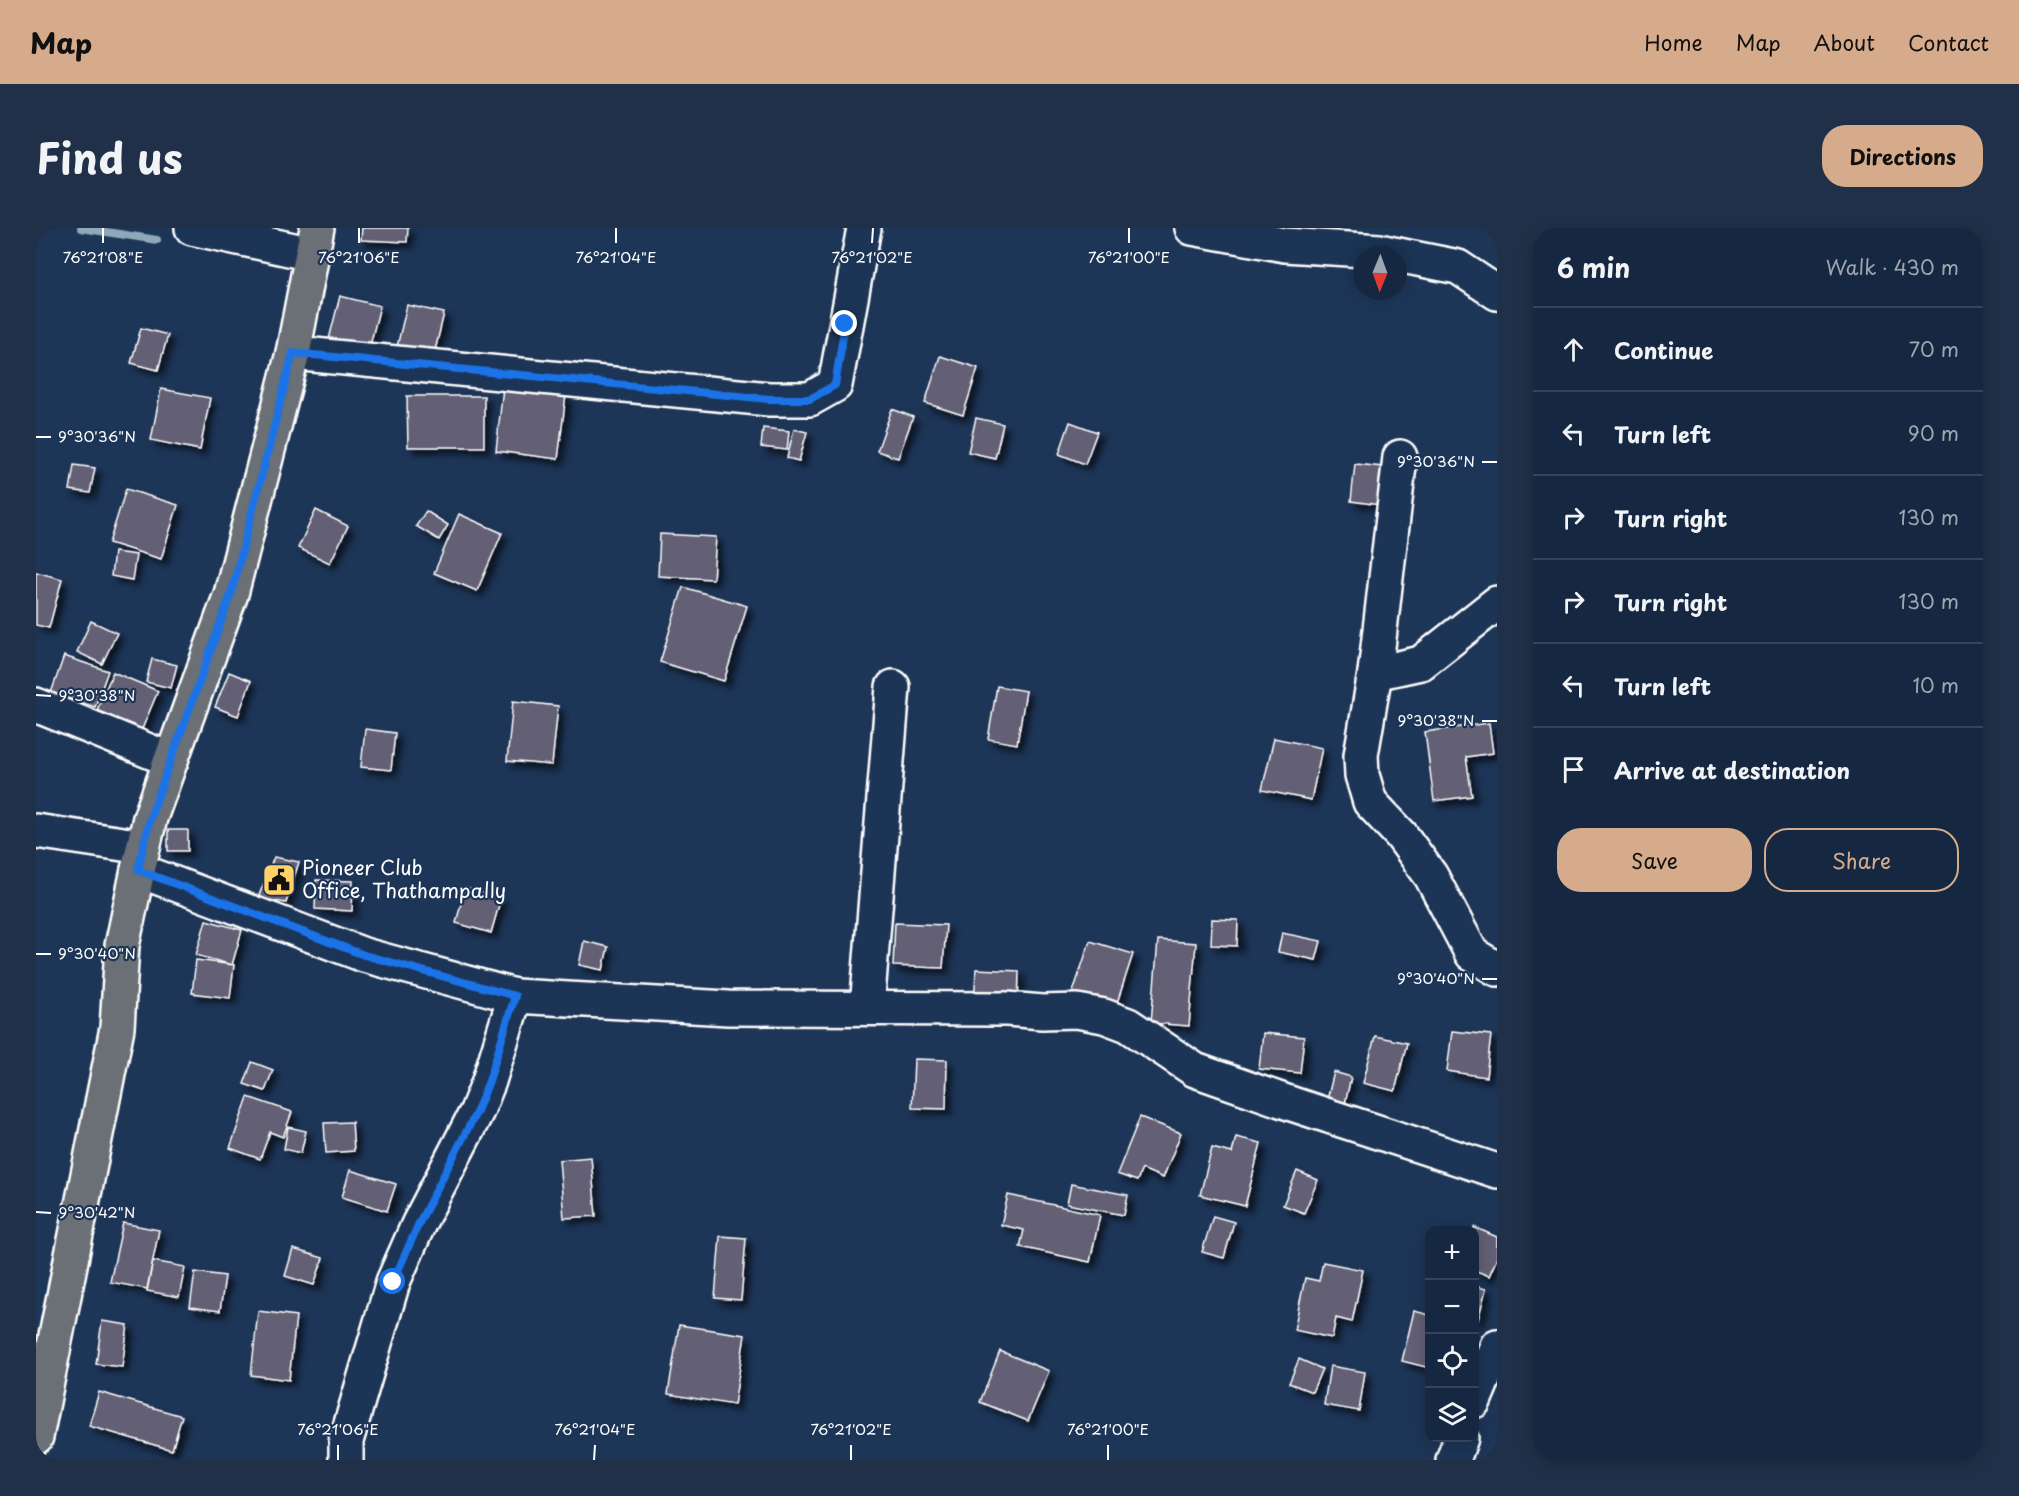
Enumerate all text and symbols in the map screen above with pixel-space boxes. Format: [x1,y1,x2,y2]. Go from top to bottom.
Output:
text: Map [30,21,92,64]
text: Home [1644,26,1703,58]
text: Map [1736,26,1781,58]
text: About [1814,26,1875,58]
text: Contact [1908,26,1989,58]
text: Find us [36,125,183,188]
button: Directions [1822,125,1983,187]
text: 76°21'08"E [63,245,143,268]
text: 76°21'06"E [318,245,400,268]
text: 76°21'04"E [576,245,656,268]
text: 76°21'02"E [831,245,913,268]
text: 76°21'00"E [1088,245,1170,268]
north arrow [1353,246,1407,300]
text: 6 min [1557,248,1630,287]
text: Walk · 430 m [1826,252,1959,282]
route end [831,310,857,336]
icon: ahead [1557,333,1590,366]
text: Continue [1614,333,1713,366]
text: 70 m [1909,334,1959,364]
icon: left [1557,417,1590,450]
text: Turn left [1614,417,1711,450]
text: 90 m [1908,418,1959,448]
text: 9°30'36"N [58,424,136,447]
text: 9°30'36"N [1397,449,1475,472]
icon: right [1557,501,1590,534]
text: Turn right [1614,501,1727,534]
text: 130 m [1899,502,1959,532]
icon: right [1557,585,1590,618]
text: Turn right [1614,585,1727,618]
text: 130 m [1899,586,1959,616]
icon: left [1557,669,1590,702]
text: Turn left [1614,669,1711,702]
text: 10 m [1912,670,1959,700]
text: 9°30'38"N [58,683,136,706]
text: 9°30'38"N [1397,708,1475,731]
icon: arrive [1557,753,1590,786]
text: Arrive at destination [1614,753,1850,786]
button: Save [1557,828,1752,892]
button: Share [1764,828,1959,892]
place label: Pioneer Club Office, Thathampally [302,852,506,905]
public building icon: Pioneer Club Office, Thathampally [261,862,297,898]
text: 9°30'40"N [58,941,136,964]
text: 9°30'40"N [1397,966,1475,989]
text: 9°30'42"N [58,1200,136,1223]
map controls [1425,1226,1479,1442]
button: + [1425,1226,1479,1280]
route start [379,1268,405,1294]
button: − [1425,1280,1479,1334]
button: locate [1425,1334,1479,1388]
button: layers [1425,1388,1479,1442]
text: 76°21'06"E [297,1417,379,1440]
text: 76°21'04"E [555,1417,635,1440]
text: 76°21'02"E [810,1417,892,1440]
text: 76°21'00"E [1067,1417,1149,1440]

